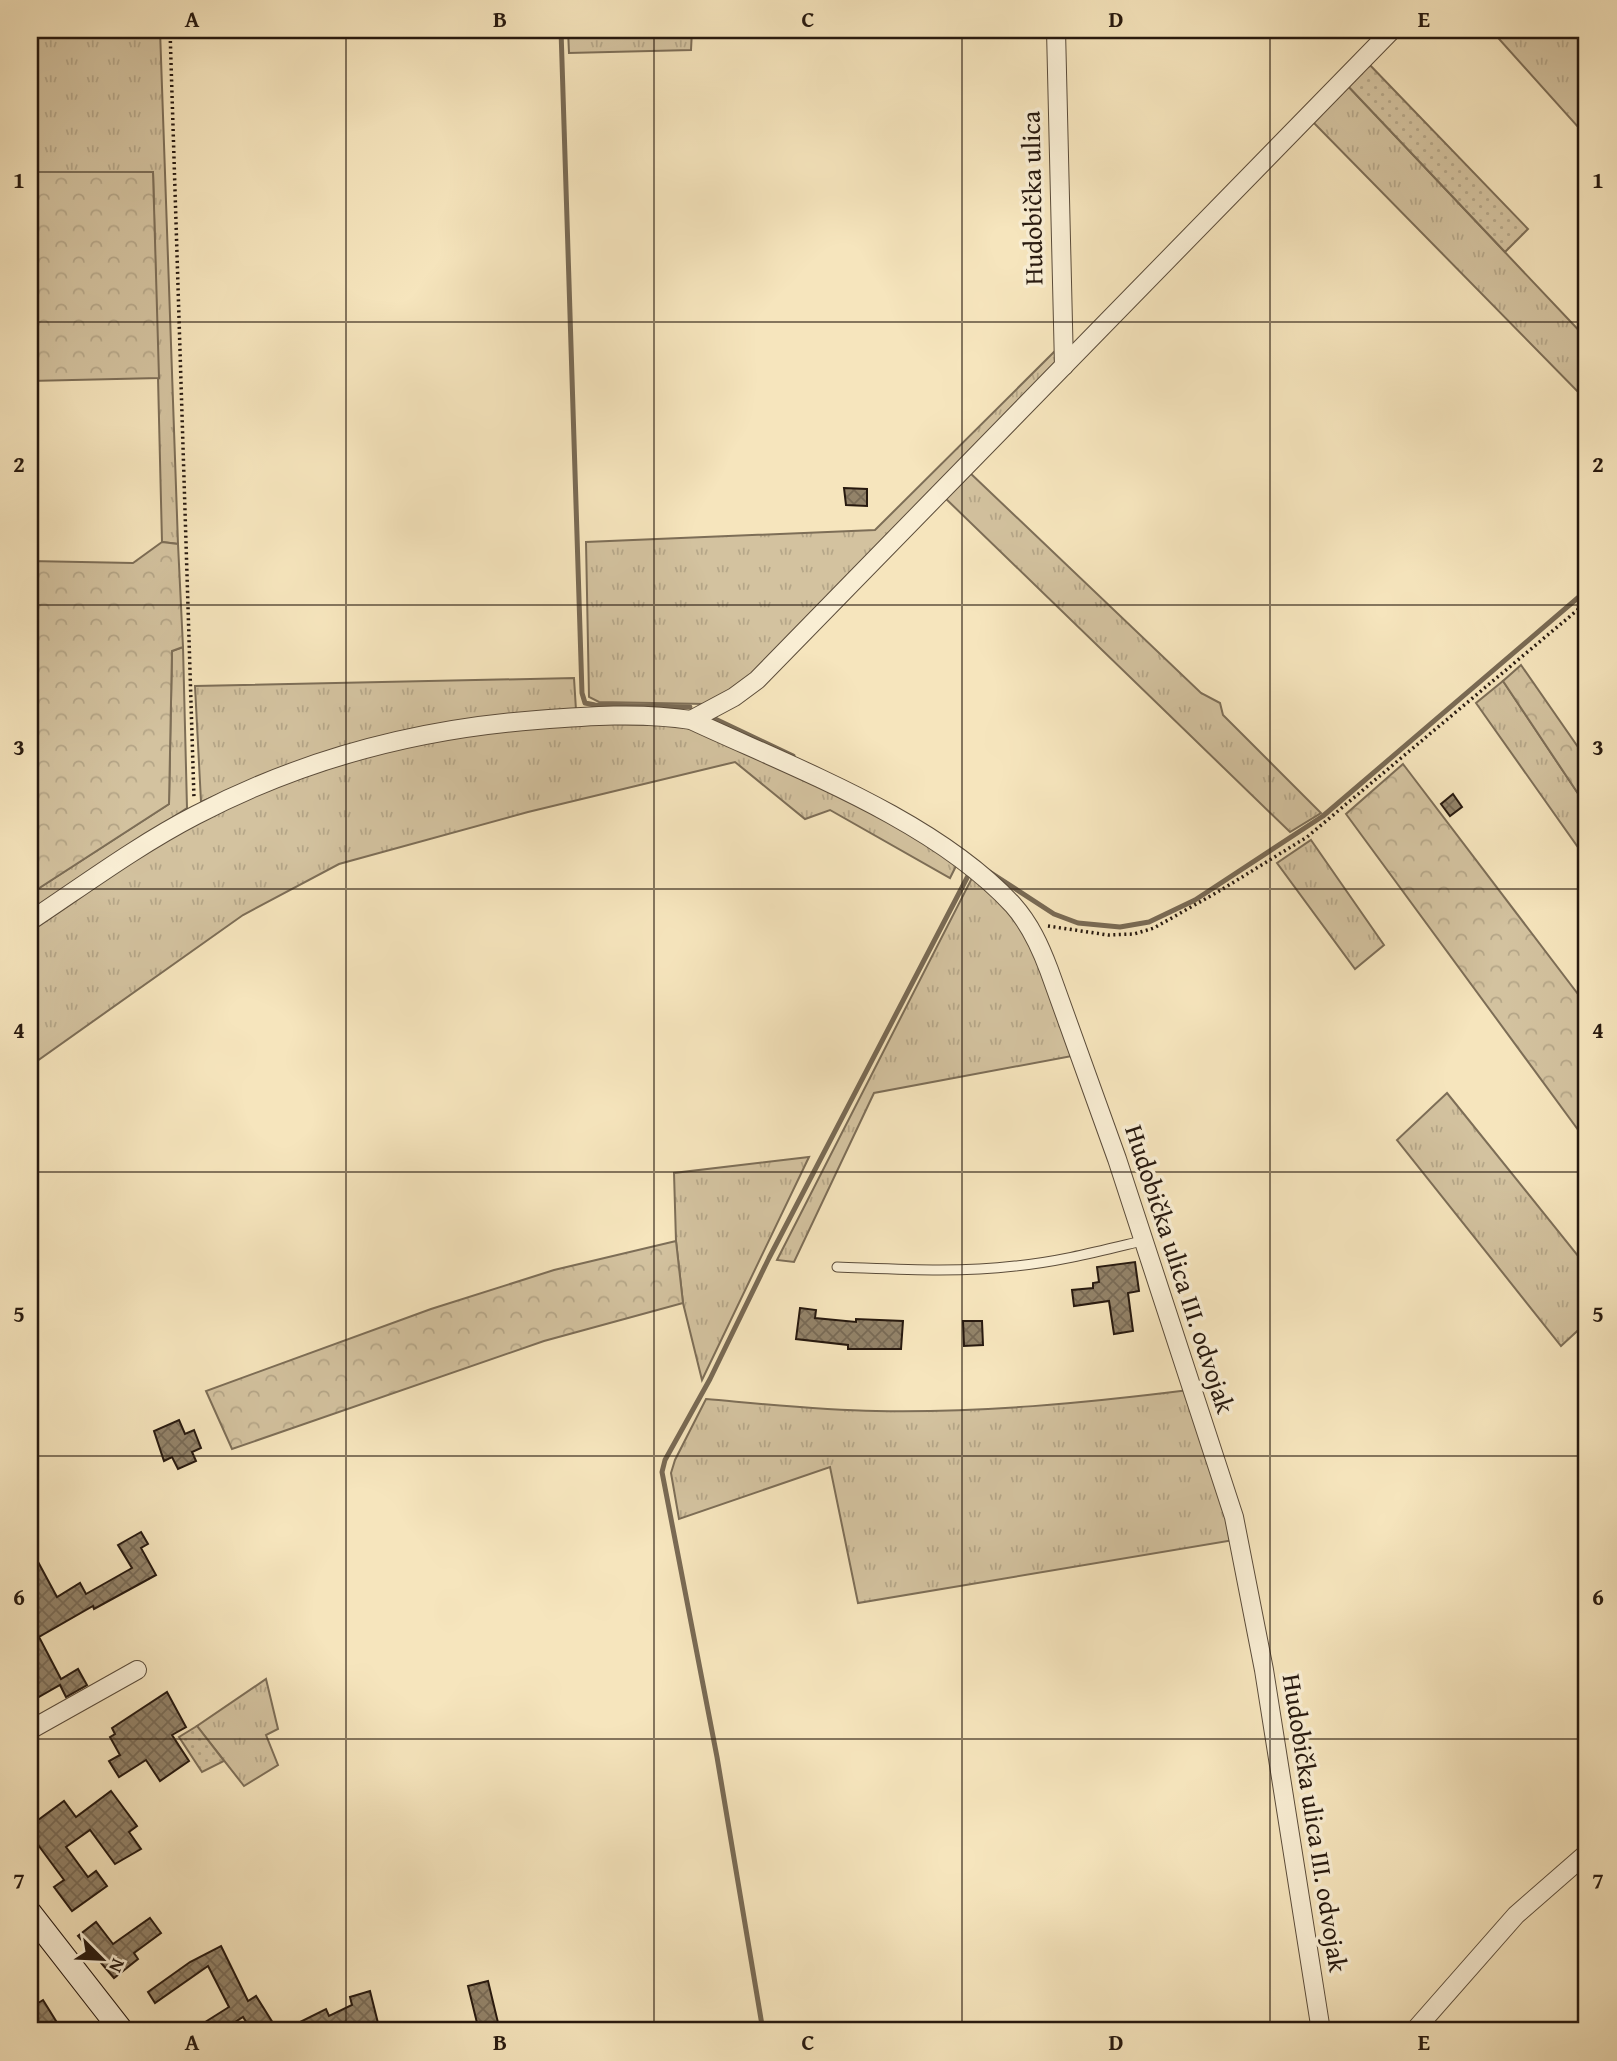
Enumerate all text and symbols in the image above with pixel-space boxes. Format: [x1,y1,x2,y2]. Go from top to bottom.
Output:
text: A [185,2,200,35]
text: B [493,2,507,35]
text: C [801,2,815,35]
text: D [1109,2,1124,35]
text: E [1418,2,1430,35]
street label: Hudobička ulica [1010,110,1053,286]
text: 1 [13,163,25,196]
text: 1 [1592,163,1604,196]
text: 2 [13,447,25,480]
text: 2 [1592,447,1604,480]
text: 3 [13,730,25,763]
text: 3 [1592,730,1604,763]
text: 4 [13,1013,25,1046]
text: 4 [1592,1013,1604,1046]
street label: Hudobička ulica III. odvojak [1115,1119,1246,1419]
text: 5 [13,1297,25,1330]
text: 5 [1592,1297,1604,1330]
text: 6 [13,1580,25,1613]
text: 6 [1592,1580,1604,1613]
street label: Hudobička ulica III. odvojak [1273,1671,1358,1976]
text: 7 [13,1864,25,1897]
text: 7 [1592,1864,1604,1897]
north arrow [66,1924,136,1994]
text: N [102,1954,133,1978]
text: A [185,2025,200,2058]
text: B [493,2025,507,2058]
text: C [801,2025,815,2058]
text: D [1109,2025,1124,2058]
text: E [1418,2025,1430,2058]

